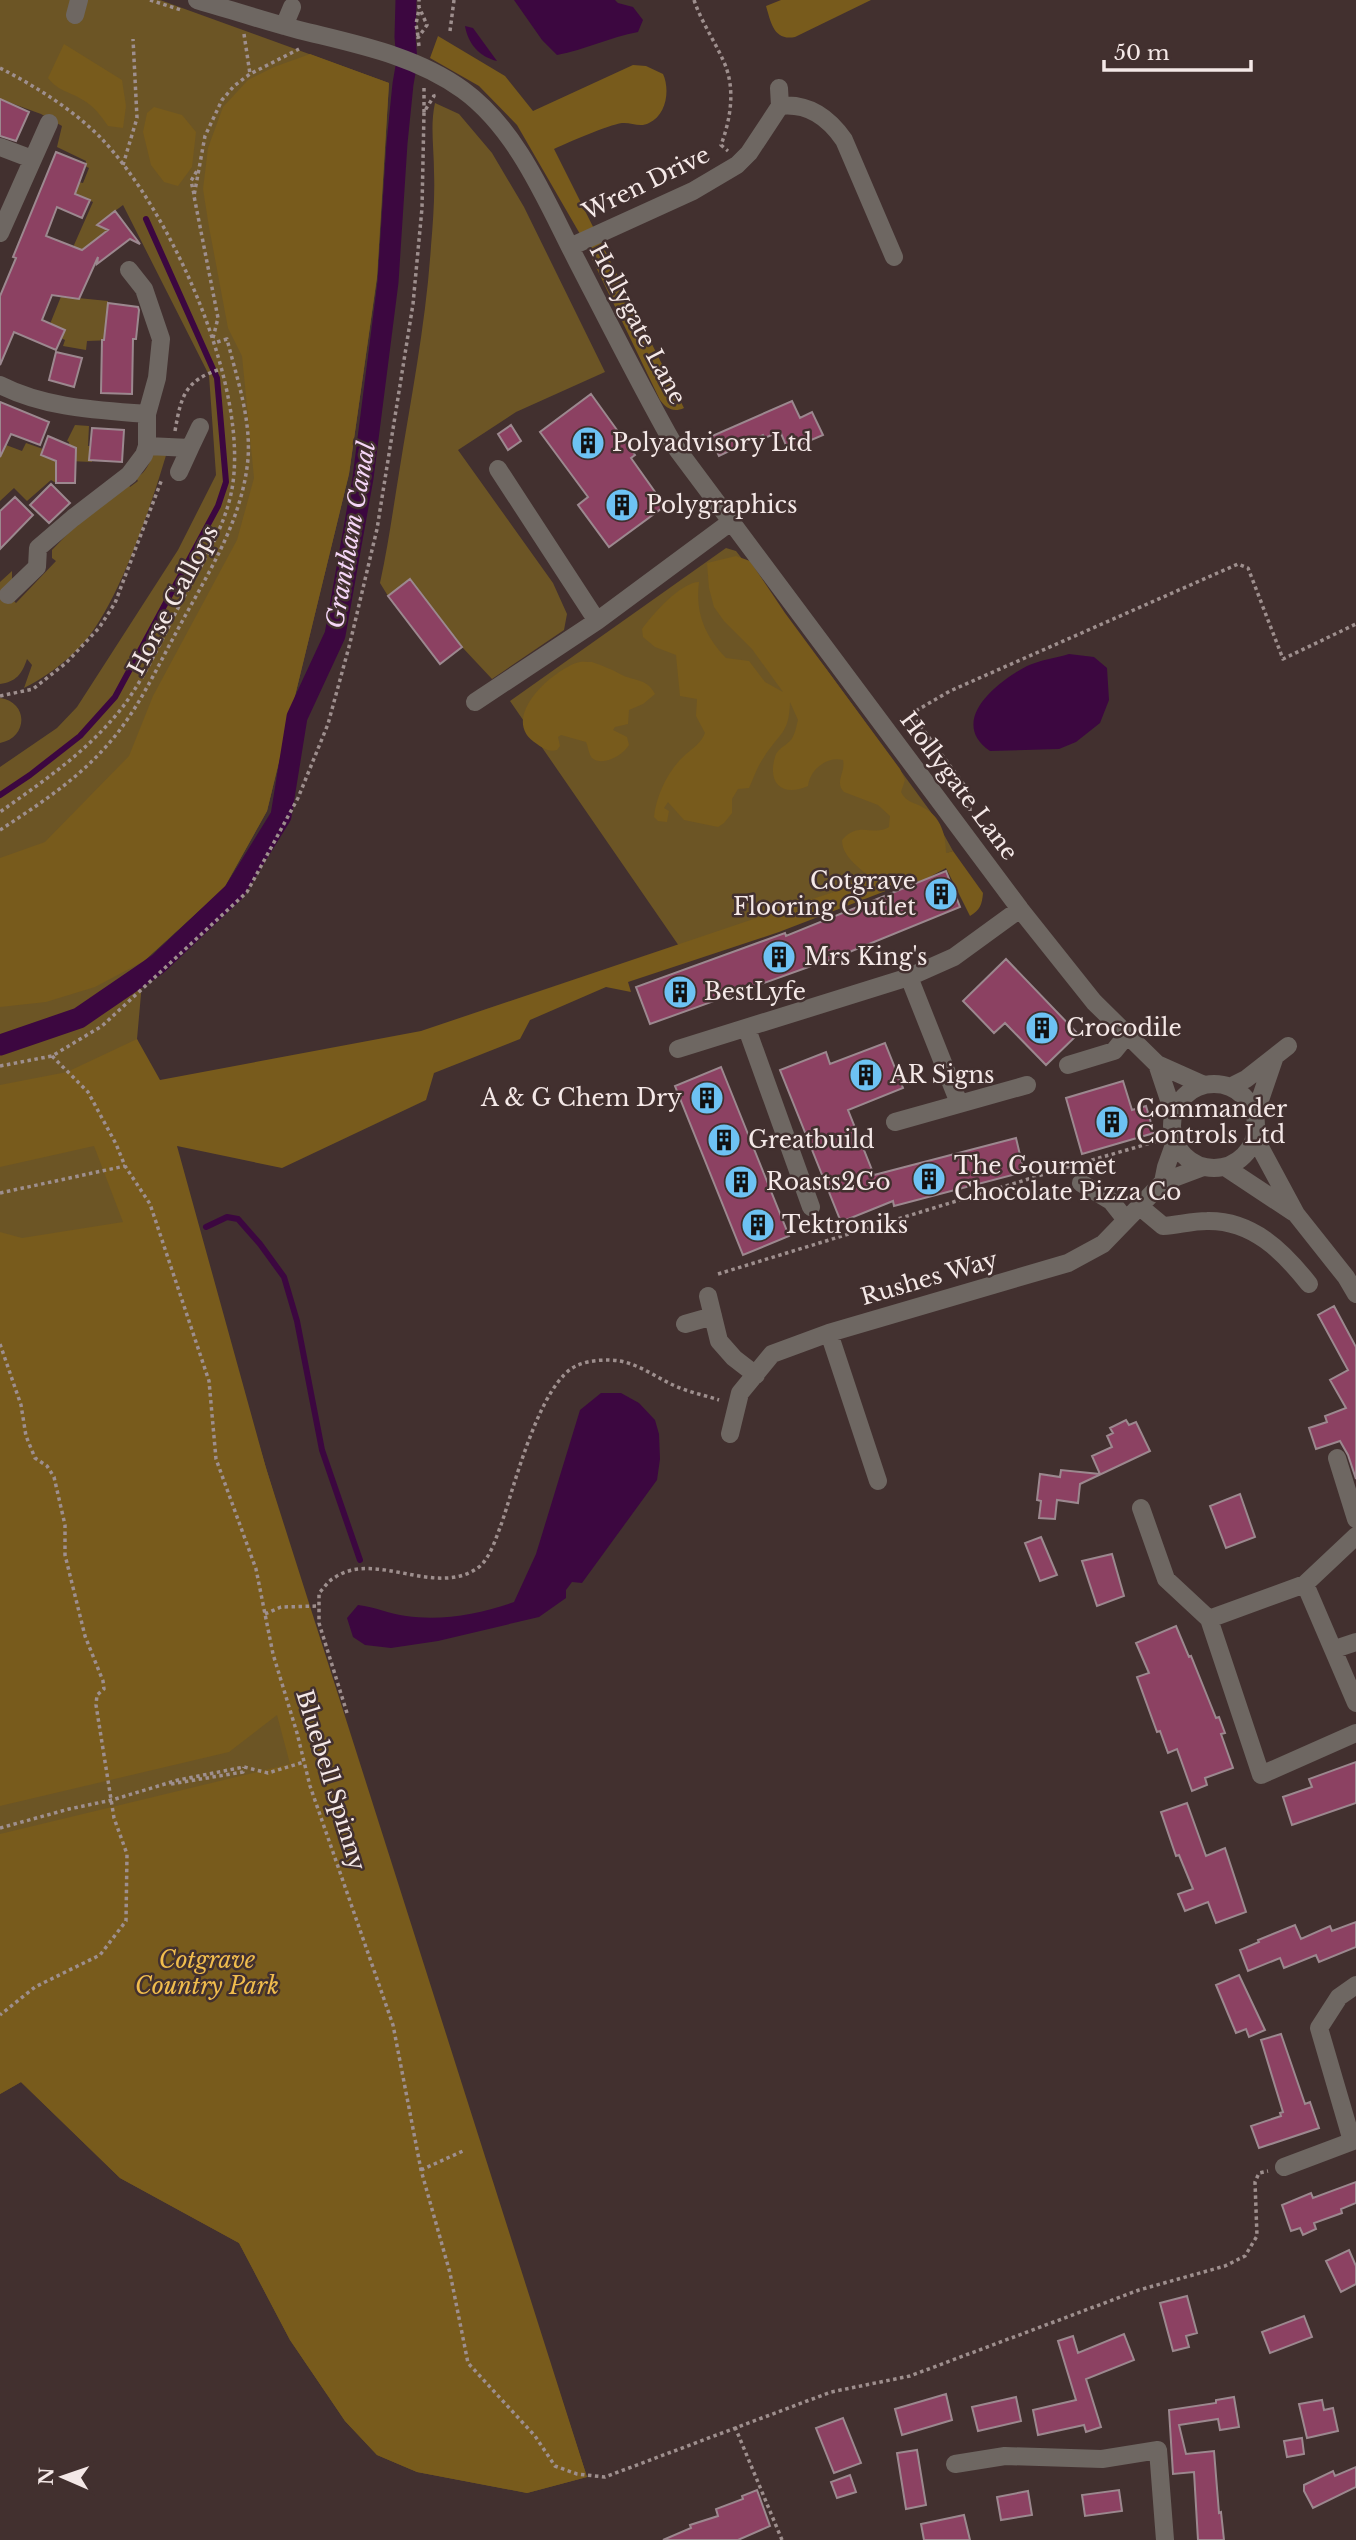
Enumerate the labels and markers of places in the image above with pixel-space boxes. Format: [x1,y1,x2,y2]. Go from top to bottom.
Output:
building icon: Polyadvisory Ltd [569,424,607,462]
place label: Polyadvisory Ltd [612,429,812,457]
building icon: Polygraphics [603,486,641,524]
place label: Polygraphics [646,491,797,519]
place label: Cotgrave Flooring Outlet [733,867,916,921]
building icon: Cotgrave Flooring Outlet [922,875,960,913]
building icon: Mrs King's [760,938,798,976]
place label: Mrs King's [804,943,928,971]
building icon: BestLyfe [661,973,699,1011]
place label: BestLyfe [704,978,806,1006]
building icon: Crocodile [1023,1009,1061,1047]
place label: Crocodile [1066,1014,1182,1042]
building icon: AR Signs [847,1056,885,1094]
place label: AR Signs [889,1061,994,1089]
building icon: A & G Chem Dry [688,1079,726,1117]
place label: A & G Chem Dry [480,1084,682,1112]
place label: Commander Controls Ltd [1136,1095,1287,1149]
building icon: Commander Controls Ltd [1093,1103,1131,1141]
building icon: Greatbuild [705,1121,743,1159]
place label: Greatbuild [748,1126,875,1154]
place label: The Gourmet Chocolate Pizza Co [954,1152,1181,1206]
building icon: The Gourmet Chocolate Pizza Co [910,1160,948,1198]
building icon: Roasts2Go [722,1163,760,1201]
place label: Roasts2Go [766,1168,890,1196]
building icon: Tektroniks [739,1206,777,1244]
place label: Tektroniks [782,1211,908,1239]

